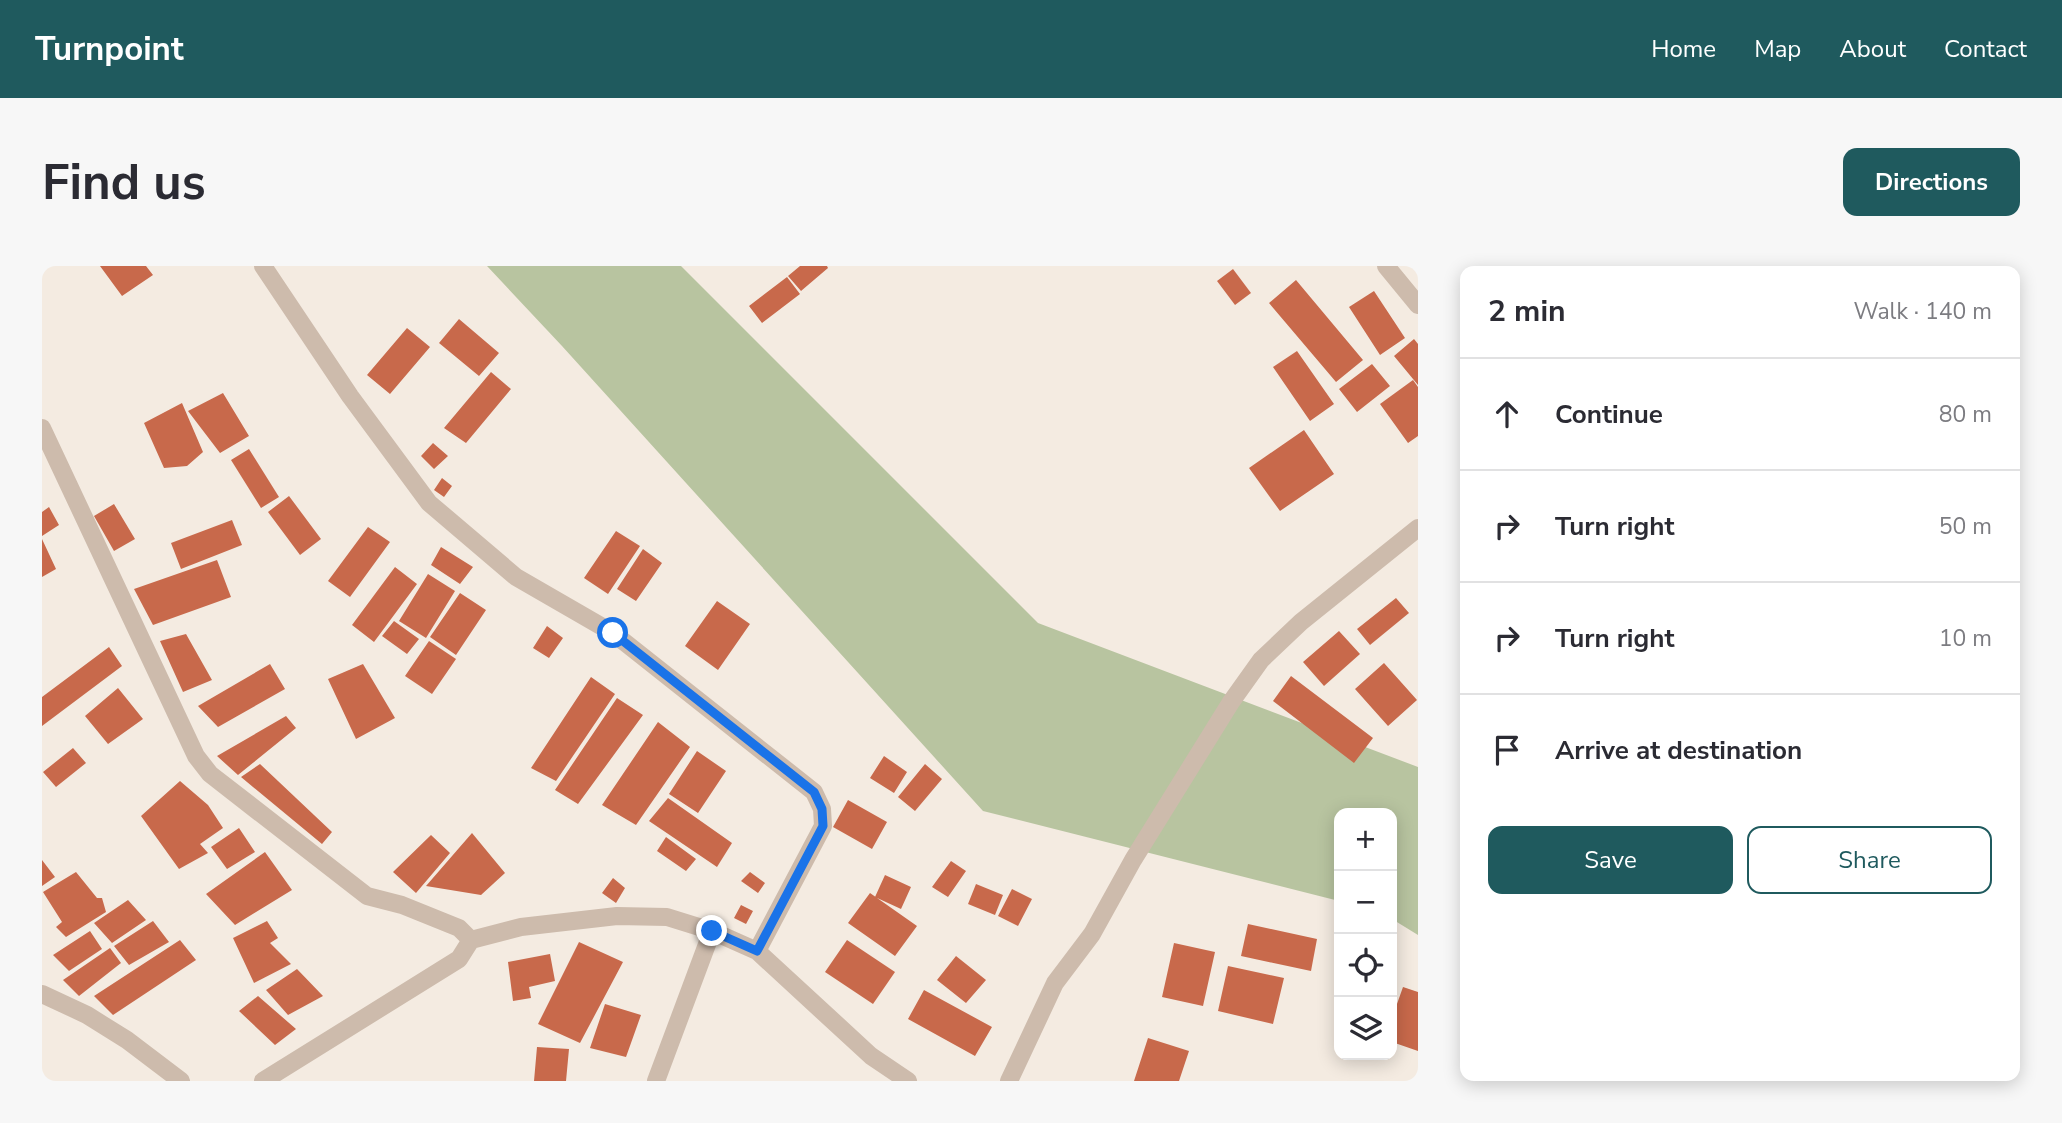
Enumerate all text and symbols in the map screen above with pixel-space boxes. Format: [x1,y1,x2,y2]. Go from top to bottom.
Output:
text: Turnpoint [35,27,184,72]
text: Home [1651,33,1716,65]
text: Map [1754,33,1801,65]
text: About [1839,33,1906,65]
text: Contact [1944,33,2027,65]
button: Directions [1843,148,2020,216]
text: Find us [42,149,206,216]
text: 2 min [1488,291,1566,332]
text: Walk · 140 m [1853,296,1992,327]
icon: ahead [1488,395,1526,433]
text: Continue [1555,397,1663,432]
text: 80 m [1939,399,1992,430]
icon: right [1488,507,1526,545]
text: Turn right [1555,509,1674,544]
text: 50 m [1939,511,1992,542]
route start [597,617,628,648]
icon: right [1488,619,1526,657]
text: Turn right [1555,621,1674,656]
text: 10 m [1939,623,1992,654]
icon: arrive [1488,731,1526,769]
text: Arrive at destination [1555,733,1802,768]
map controls [1334,808,1397,1060]
button: + [1334,808,1397,871]
button: Save [1488,826,1733,894]
button: Share [1747,826,1992,894]
button: − [1334,871,1397,934]
route end [696,915,727,946]
button: locate [1334,934,1397,997]
button: layers [1334,997,1397,1060]

